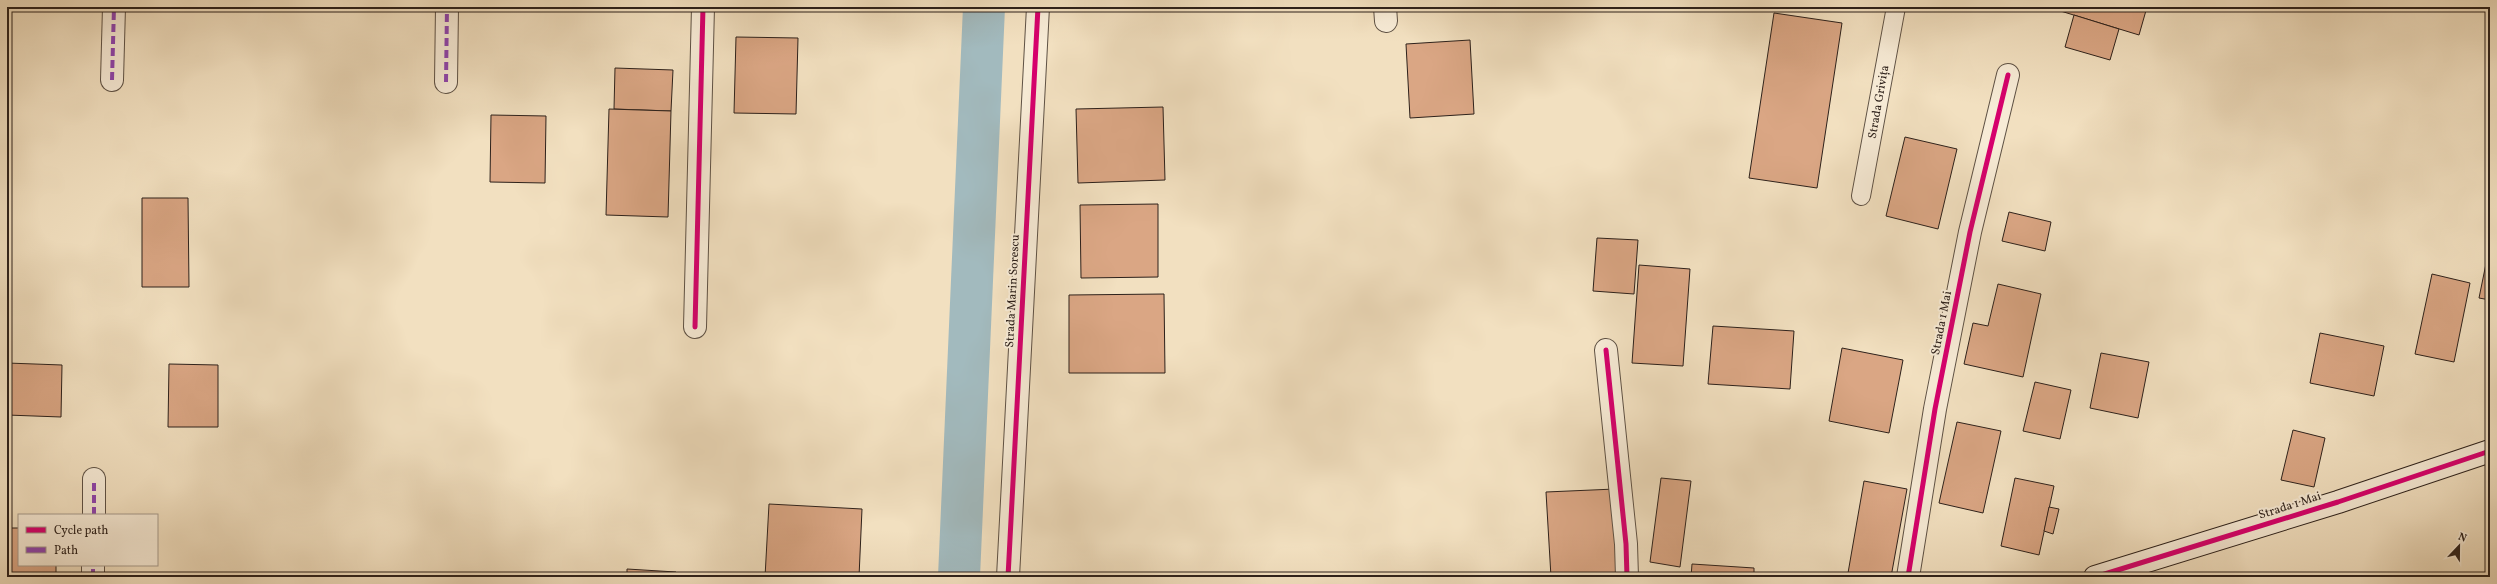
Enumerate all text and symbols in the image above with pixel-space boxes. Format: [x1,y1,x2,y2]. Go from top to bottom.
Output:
street label: Strada Grivița [1865,64,1893,140]
street label: Strada Marin Sorescu [1002,234,1024,348]
street label: Strada 1 Mai [1928,289,1956,356]
street label: Strada 1 Mai [2257,488,2324,524]
legend [18,514,158,566]
text: Cycle path [54,523,109,539]
north arrow [2439,526,2479,566]
text: N [2456,530,2469,547]
text: Path [54,543,78,559]

